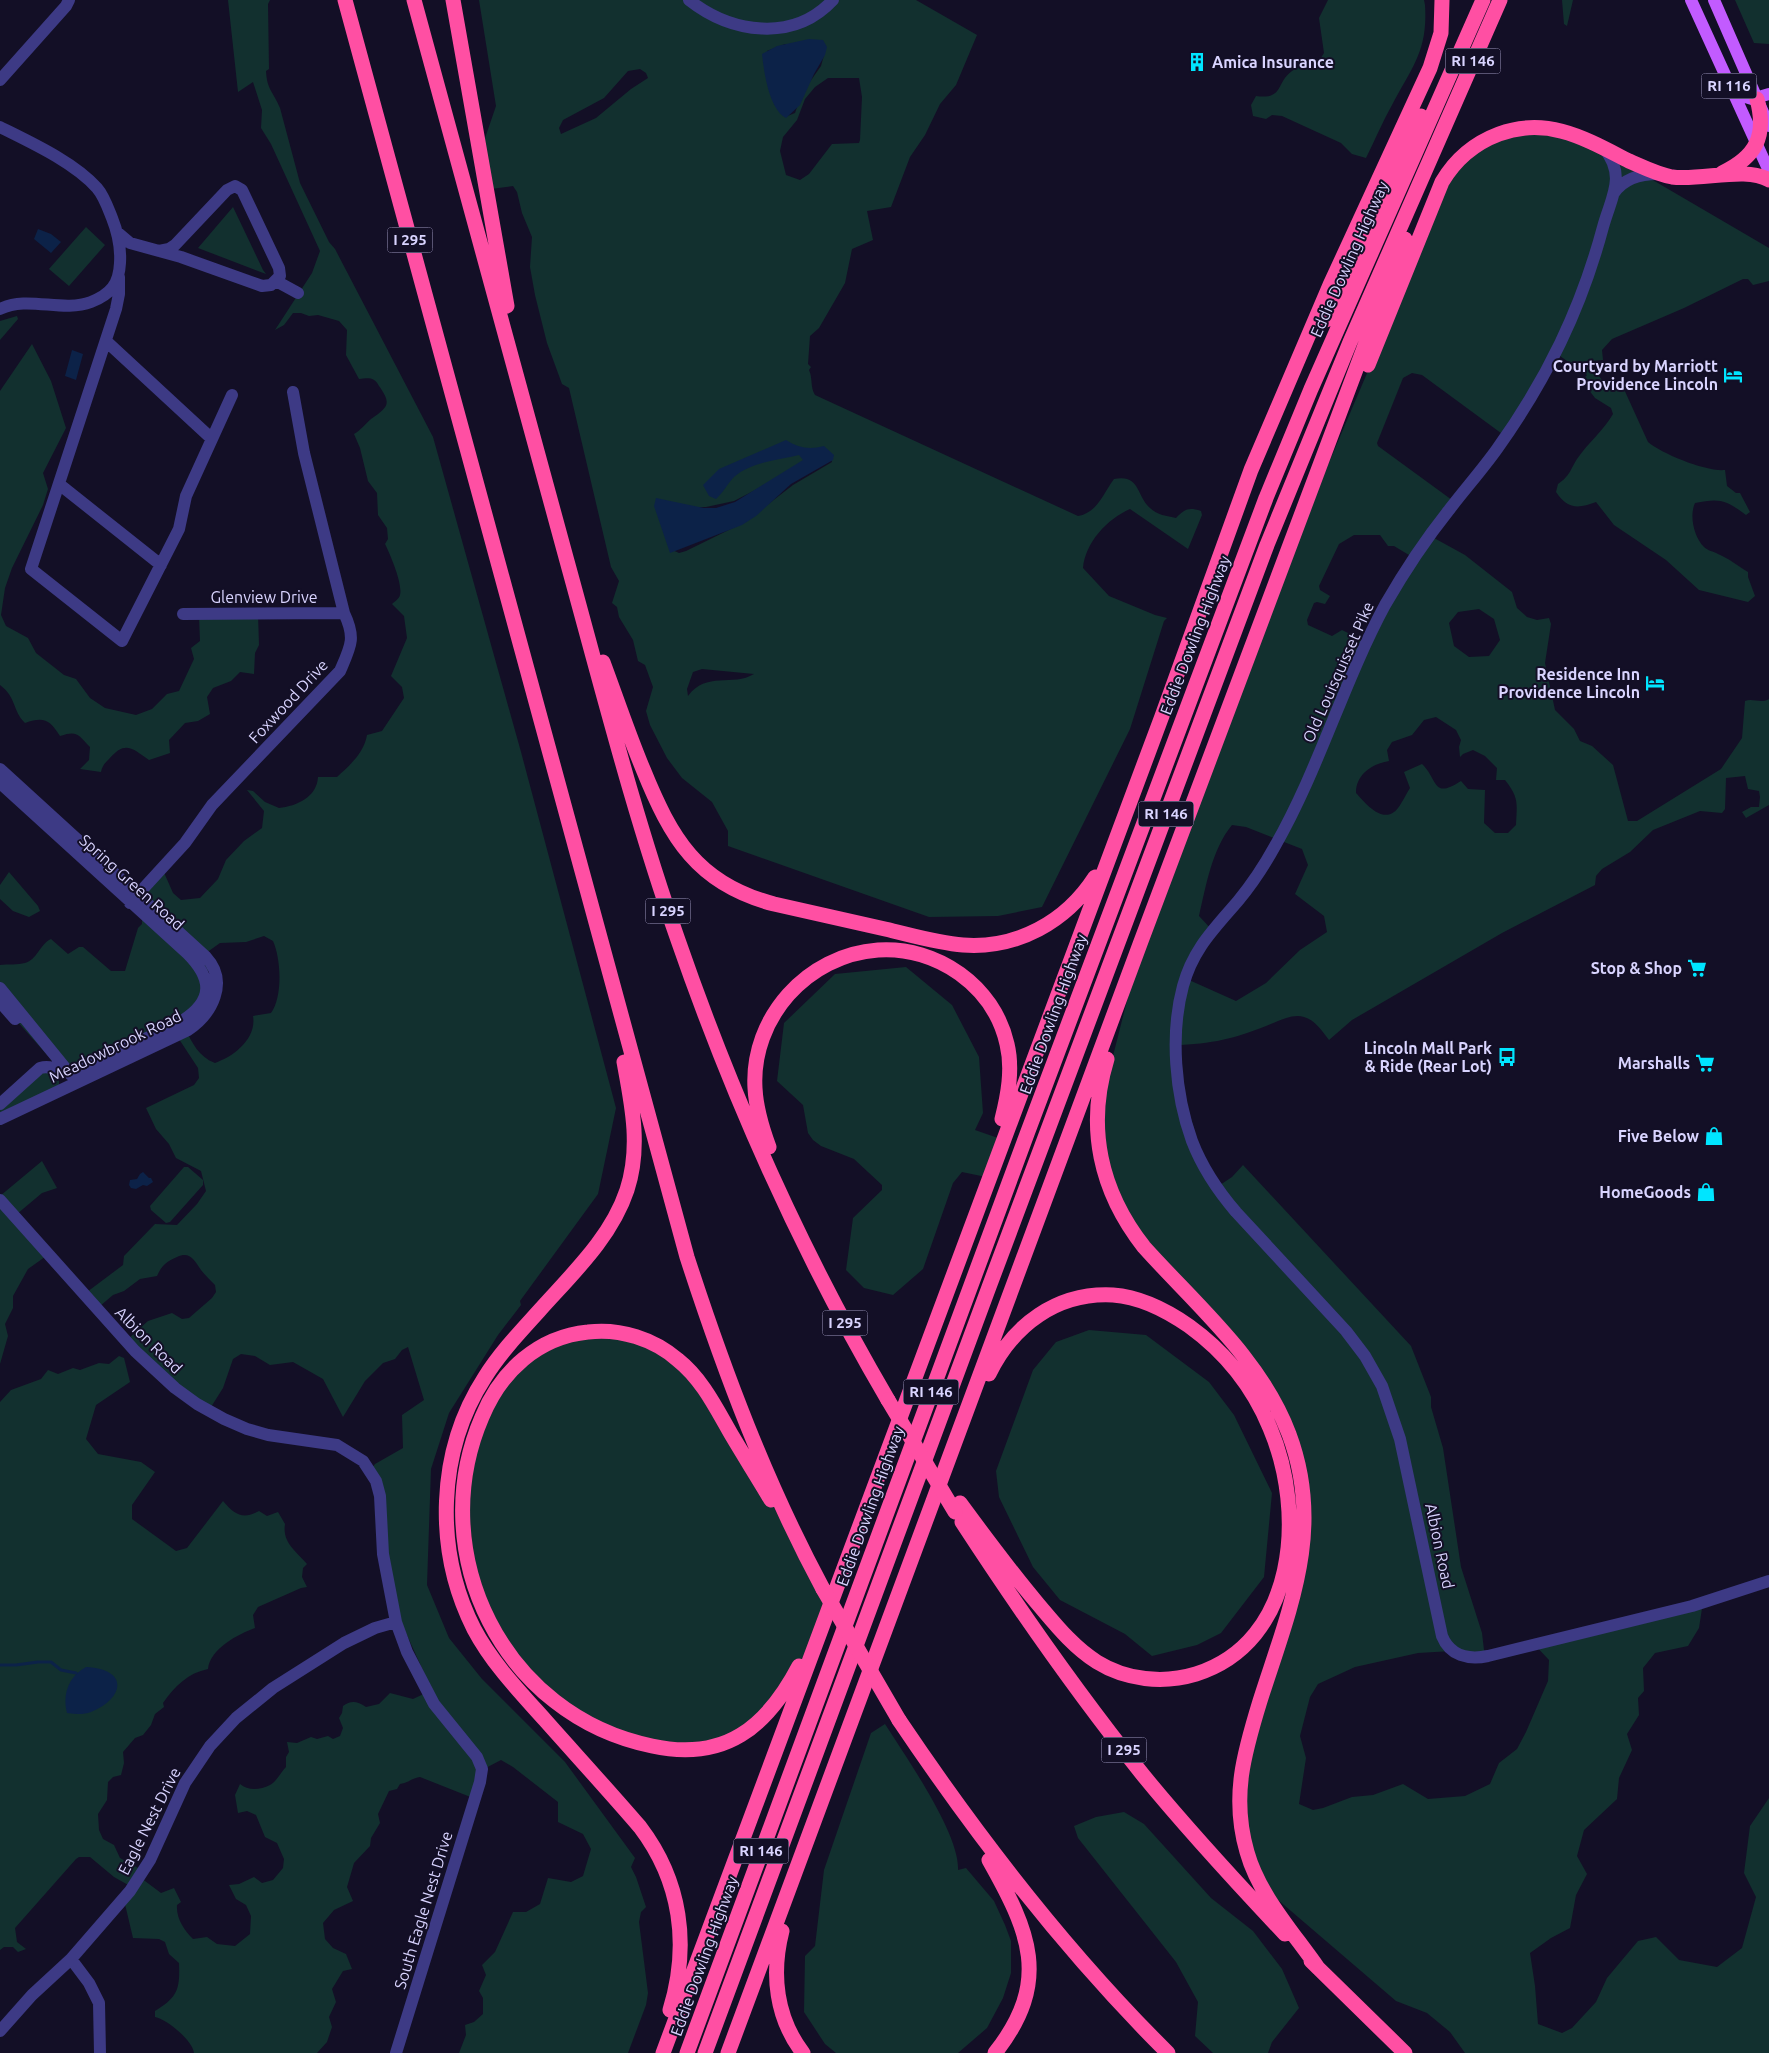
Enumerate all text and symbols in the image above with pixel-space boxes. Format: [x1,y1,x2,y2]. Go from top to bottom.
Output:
road number: RI 146 [1446,48,1500,74]
building icon: Amica Insurance [1186,51,1208,73]
place label: Amica Insurance [1212,53,1334,71]
road number: RI 116 [1702,74,1756,98]
street label: Eddie Dowling Highway [1306,178,1392,340]
road number: I 295 [388,228,432,252]
place label: Courtyard by Marriott Providence Lincoln [1553,357,1718,393]
hotel icon: Courtyard by Marriott Providence Lincoln [1722,364,1744,386]
street label: Eddie Dowling Highway [1156,553,1234,717]
street label: Glenview Drive [210,588,318,606]
street label: Old Louisquisset Pike [1299,599,1377,745]
street label: Foxwood Drive [245,655,331,747]
place label: Residence Inn Providence Lincoln [1498,665,1640,701]
hotel icon: Residence Inn Providence Lincoln [1644,672,1666,694]
road number: RI 146 [1138,802,1194,826]
street label: Spring Green Road [76,831,188,933]
road number: I 295 [646,898,690,924]
street label: Eddie Dowling Highway [1016,931,1090,1096]
supermarket icon: Stop & Shop [1686,957,1708,979]
place label: Stop & Shop [1591,959,1682,977]
street label: Meadowbrook Road [46,1006,184,1086]
place label: Lincoln Mall Park & Ride (Rear Lot) [1364,1039,1492,1076]
bus stop icon: Lincoln Mall Park & Ride (Rear Lot) [1496,1046,1518,1068]
supermarket icon: Marshalls [1694,1052,1716,1074]
place label: Marshalls [1618,1054,1690,1072]
shop icon: Five Below [1703,1125,1725,1147]
place label: Five Below [1618,1127,1699,1145]
shop icon: HomeGoods [1695,1181,1717,1203]
place label: HomeGoods [1599,1183,1691,1201]
street label: Albion Road [112,1303,186,1377]
road number: I 295 [822,1310,868,1336]
road number: RI 146 [904,1380,958,1404]
street label: Eddie Dowling Highway [833,1423,907,1588]
street label: Albion Road [1422,1502,1458,1590]
road number: I 295 [1102,1738,1146,1762]
street label: Eagle Nest Drive [114,1764,184,1878]
street label: South Eagle Nest Drive [390,1829,456,1991]
road number: RI 146 [734,1838,788,1864]
street label: Eddie Dowling Highway [667,1873,741,2038]

